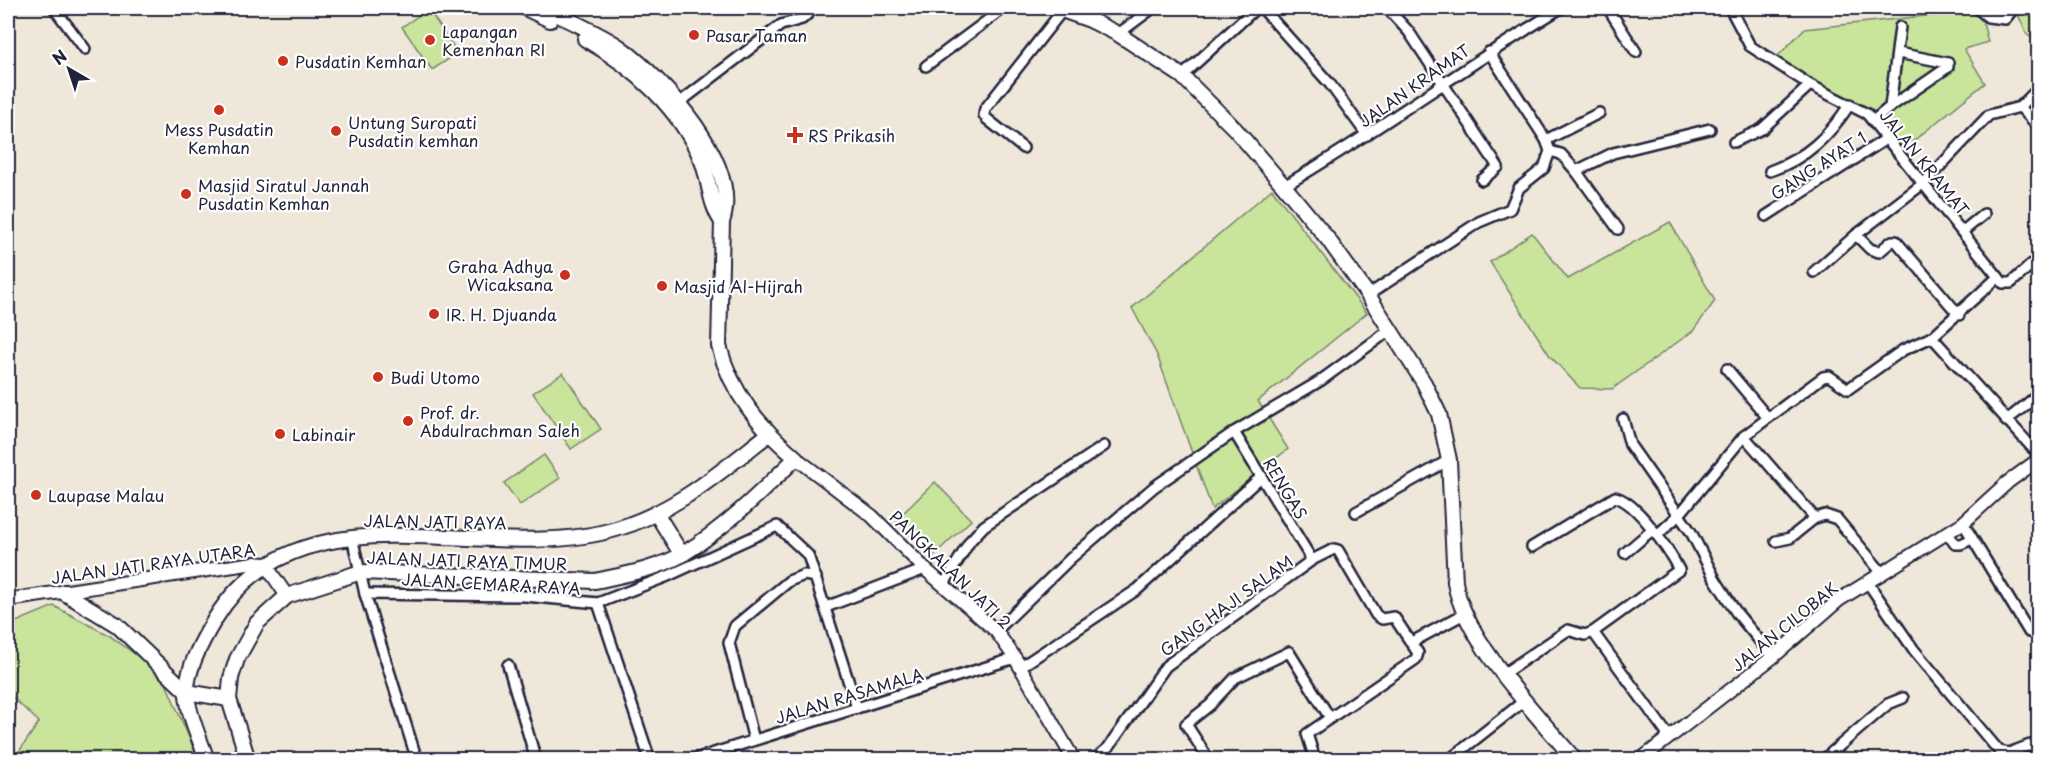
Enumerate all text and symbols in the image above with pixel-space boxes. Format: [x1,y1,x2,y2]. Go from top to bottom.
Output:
place label: Lapangan Kemenhan RI [442,19,545,61]
place label: Pasar Taman [706,23,807,47]
marker: Pasar Taman [687,28,701,42]
marker: Lapangan Kemenhan RI [423,33,437,47]
street label: JALAN KRAMAT [1354,37,1475,132]
north arrow [39,39,99,99]
text: N [46,43,71,70]
place label: Pusdatin Kemhan [295,49,427,73]
marker: Pusdatin Kemhan [276,54,290,68]
marker: Mess Pusdatin Kemhan [212,103,226,117]
street label: JALAN KRAMAT [1875,104,1976,221]
place label: Untung Suropati Pusdatin kemhan [348,110,478,152]
place label: Mess Pusdatin Kemhan [164,117,274,159]
place label: RS Prikasih [808,123,895,147]
marker: Untung Suropati Pusdatin kemhan [329,124,343,138]
street label: GANG AYAT 1 [1765,125,1871,205]
marker: RS Prikasih [786,126,804,144]
place label: Masjid Siratul Jannah Pusdatin Kemhan [198,173,369,215]
marker: Masjid Siratul Jannah Pusdatin Kemhan [179,187,193,201]
place label: Graha Adhya Wicaksana [448,254,553,296]
marker: Graha Adhya Wicaksana [558,268,572,282]
place label: Masjid Al-Hijrah [674,274,803,298]
marker: Masjid Al-Hijrah [655,279,669,293]
place label: IR. H. Djuanda [446,302,557,326]
marker: IR. H. Djuanda [427,307,441,321]
place label: Budi Utomo [390,365,480,389]
marker: Budi Utomo [371,370,385,384]
place label: Prof. dr. Abdulrachman Saleh [420,400,580,442]
marker: Prof. dr. Abdulrachman Saleh [401,414,415,428]
place label: Labinair [292,422,356,446]
marker: Labinair [273,427,287,441]
street label: RENGAS [1258,453,1314,523]
place label: Laupase Malau [48,483,164,507]
marker: Laupase Malau [29,488,43,502]
street label: PANGKALAN JATI 2 [885,504,1017,634]
street label: JALAN JATI RAYA [363,508,507,534]
street label: JALAN JATI RAYA UTARA [49,537,257,589]
street label: JALAN JATI RAYA TIMUR [366,545,568,575]
street label: GANG HAJI SALAM [1155,549,1297,661]
street label: JALAN CEMARA RAYA [401,566,581,600]
street label: JALAN CILOBAK [1726,575,1842,677]
street label: JALAN RASAMALA [772,661,926,729]

